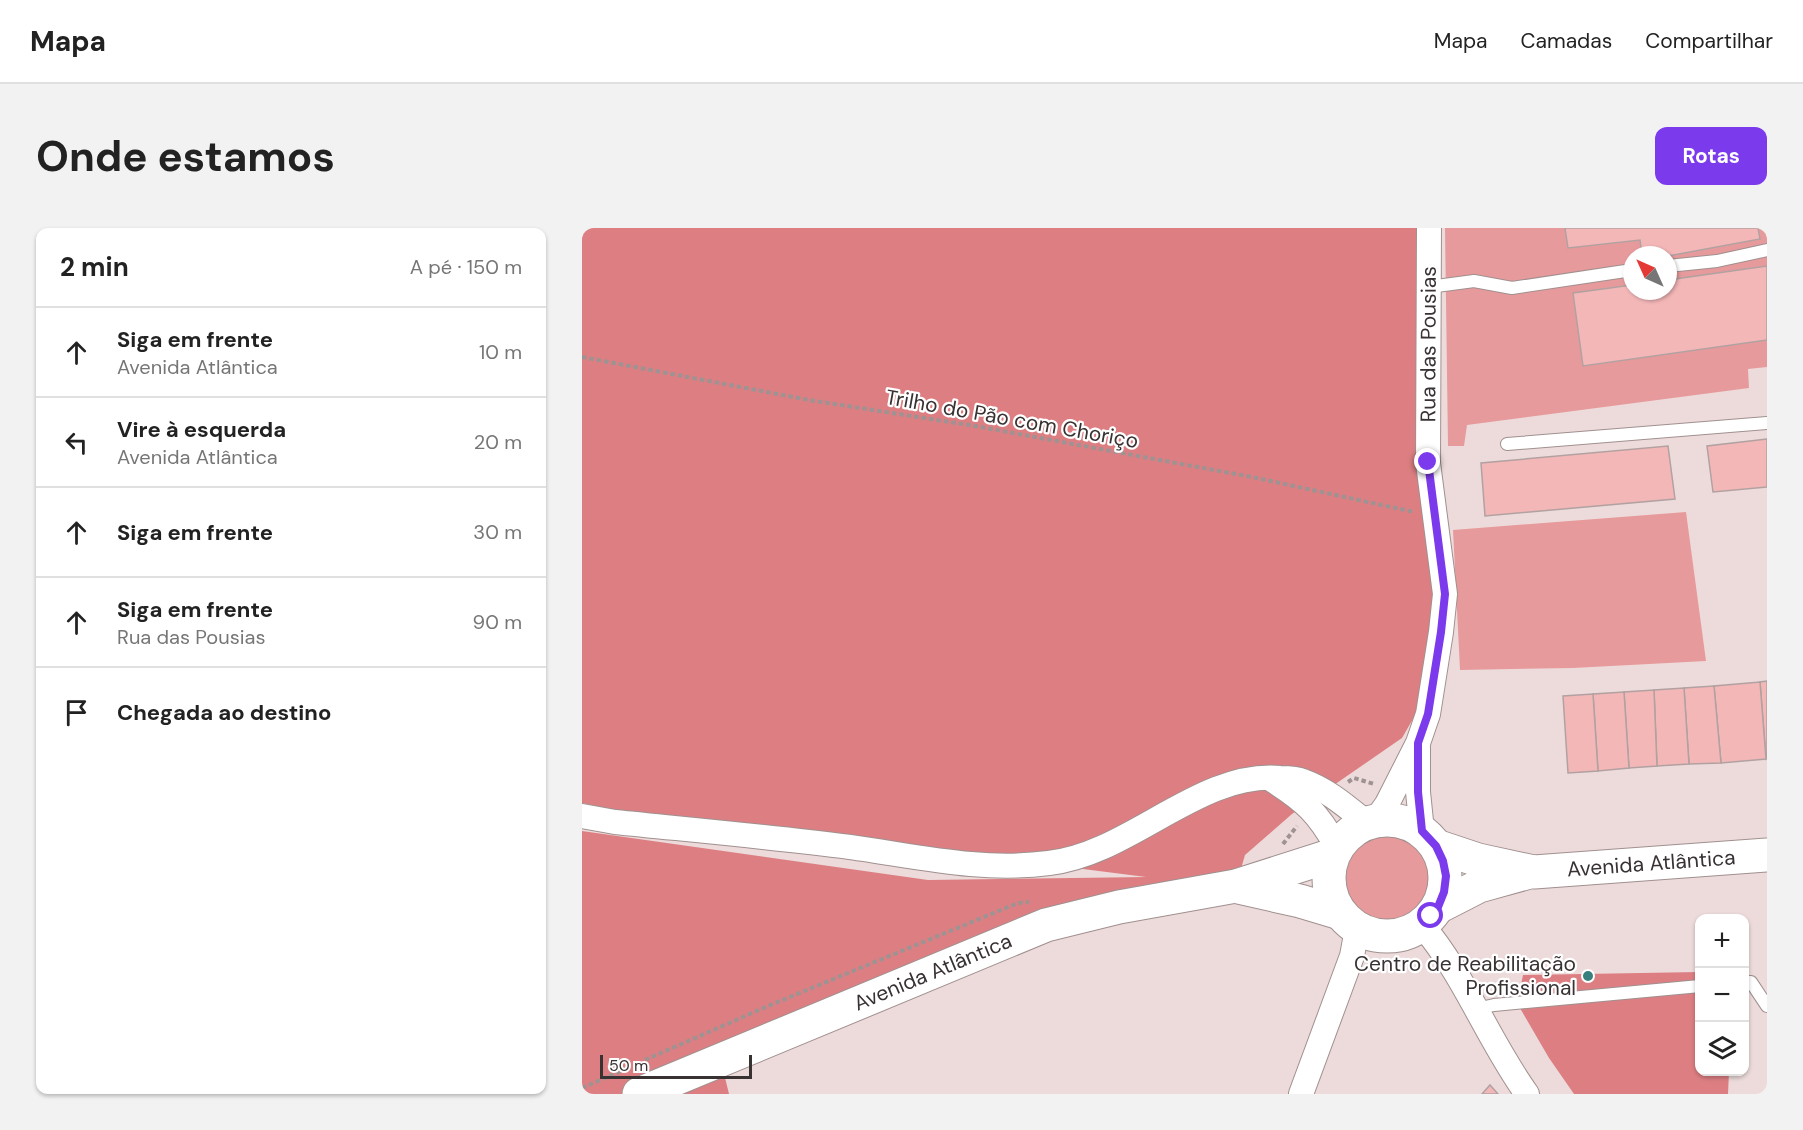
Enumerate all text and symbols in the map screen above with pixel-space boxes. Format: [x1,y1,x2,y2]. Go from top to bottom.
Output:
text: Mapa [30,23,106,60]
text: Mapa [1434,27,1487,55]
text: Camadas [1520,27,1612,55]
text: Compartilhar [1645,27,1773,55]
button: Rotas [1655,127,1767,185]
text: Onde estamos [36,129,335,184]
north arrow [1623,246,1677,300]
text: 2 min [60,250,129,284]
text: A pé · 150 m [410,254,522,280]
street label: Rua das Pousias [1414,266,1443,422]
text: Siga em frente [117,325,273,354]
icon: ahead [60,336,93,369]
text: 10 m [479,339,522,365]
text: Avenida Atlântica [117,354,278,380]
street label: Trilho do Pão com Choriço [883,383,1141,455]
text: Vire à esquerda [117,415,286,444]
icon: left [60,426,93,459]
text: 20 m [474,429,522,455]
text: Avenida Atlântica [117,444,278,470]
route end [1414,448,1440,474]
icon: ahead [60,516,93,549]
text: Siga em frente [117,518,273,547]
text: 30 m [473,519,522,545]
text: Siga em frente [117,595,273,624]
icon: ahead [60,606,93,639]
text: 90 m [473,609,522,635]
text: Rua das Pousias [117,624,265,650]
icon: arrive [60,696,93,729]
text: Chegada ao destino [117,698,331,727]
street label: Avenida Atlântica [1566,843,1736,884]
route start [1417,902,1443,928]
map controls [1695,914,1749,1076]
button: + [1695,914,1749,968]
street label: Avenida Atlântica [849,927,1016,1017]
place label: Centro de Reabilitação Profissional [1354,950,1576,1002]
button: − [1695,968,1749,1022]
marker: Centro de Reabilitação Profissional [1581,969,1595,983]
button: layers [1695,1022,1749,1076]
scale bar [600,1052,752,1080]
text: 50 m [609,1055,648,1076]

